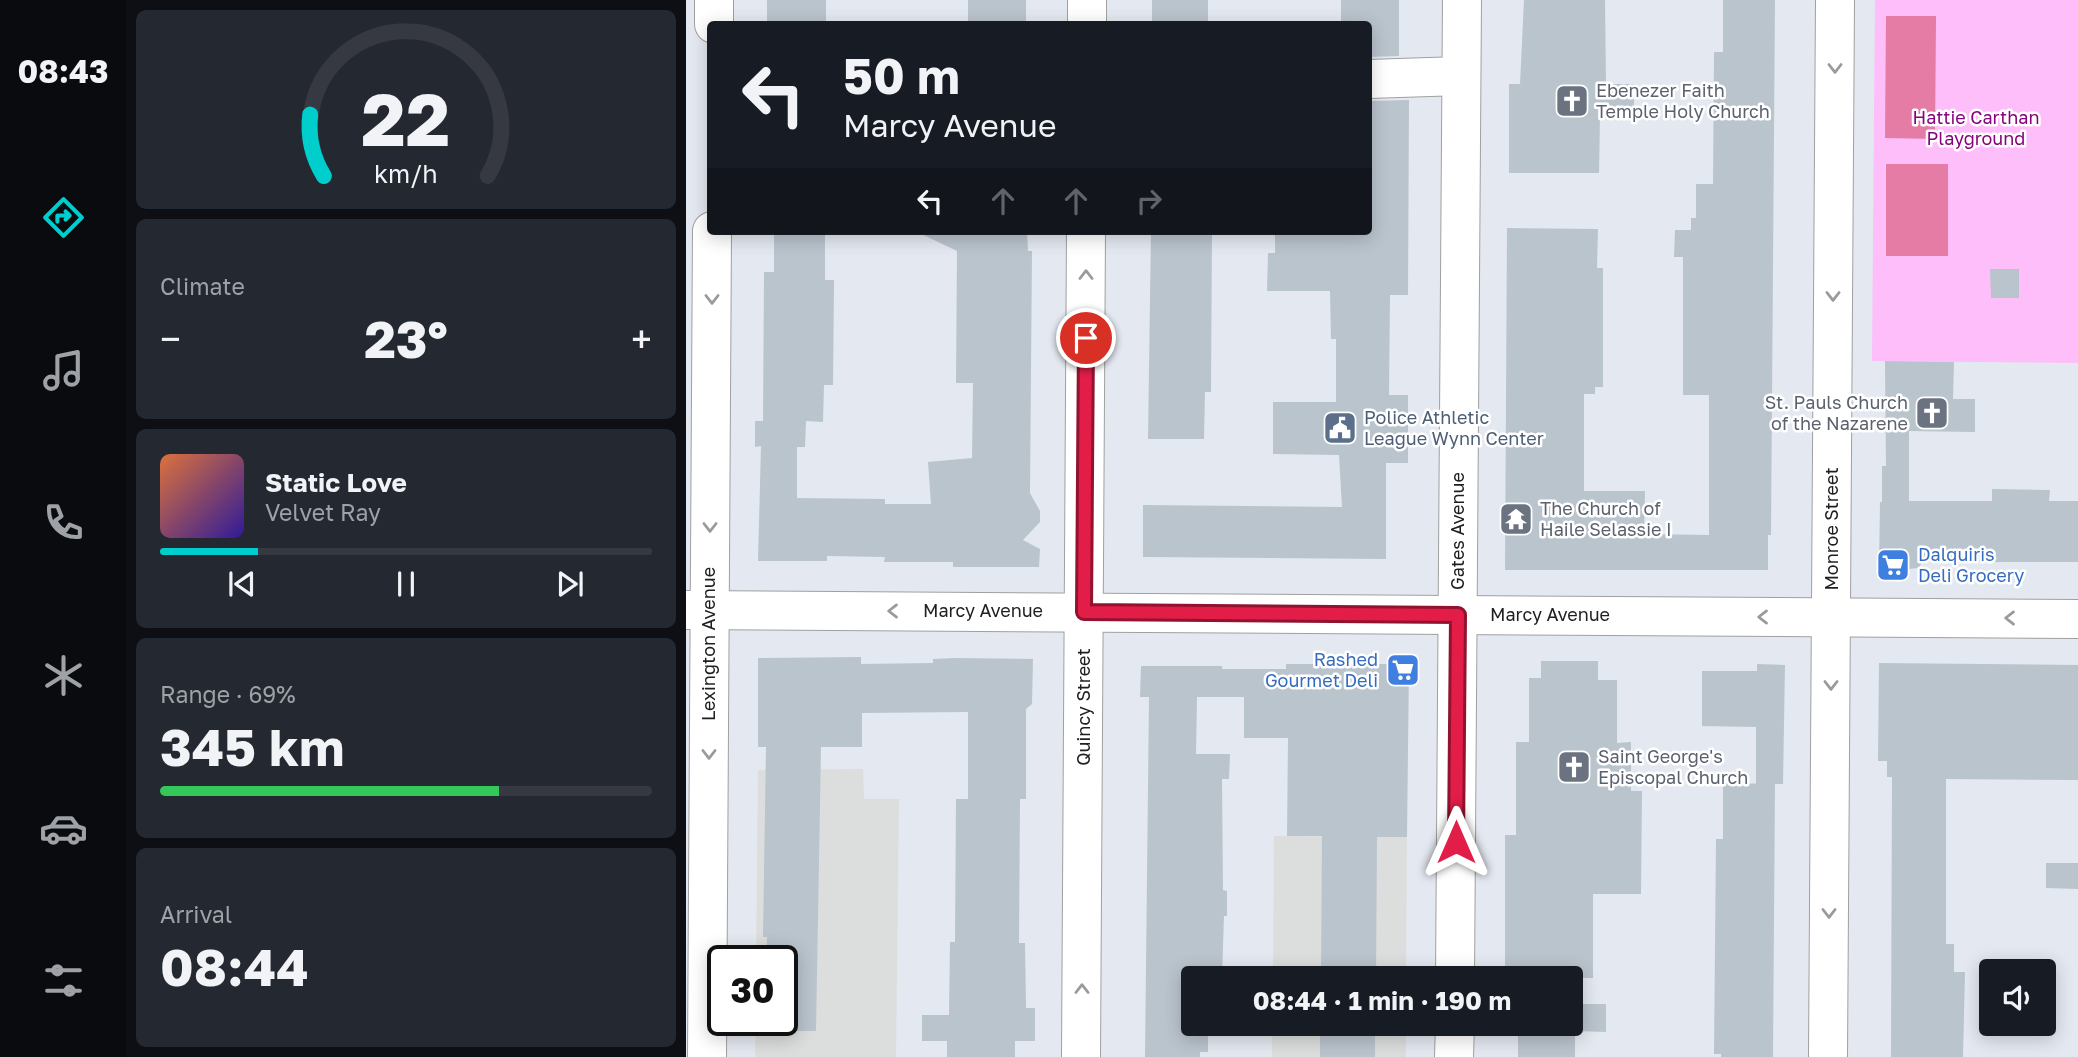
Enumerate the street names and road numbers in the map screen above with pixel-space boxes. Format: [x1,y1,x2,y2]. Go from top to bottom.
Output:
street label: Monroe Street [1820,467,1842,591]
street label: Gates Avenue [1446,472,1468,590]
street label: Lexington Avenue [697,567,719,721]
street label: Marcy Avenue [923,599,1043,621]
street label: Marcy Avenue [1490,603,1610,625]
street label: Quincy Street [1072,648,1094,766]

